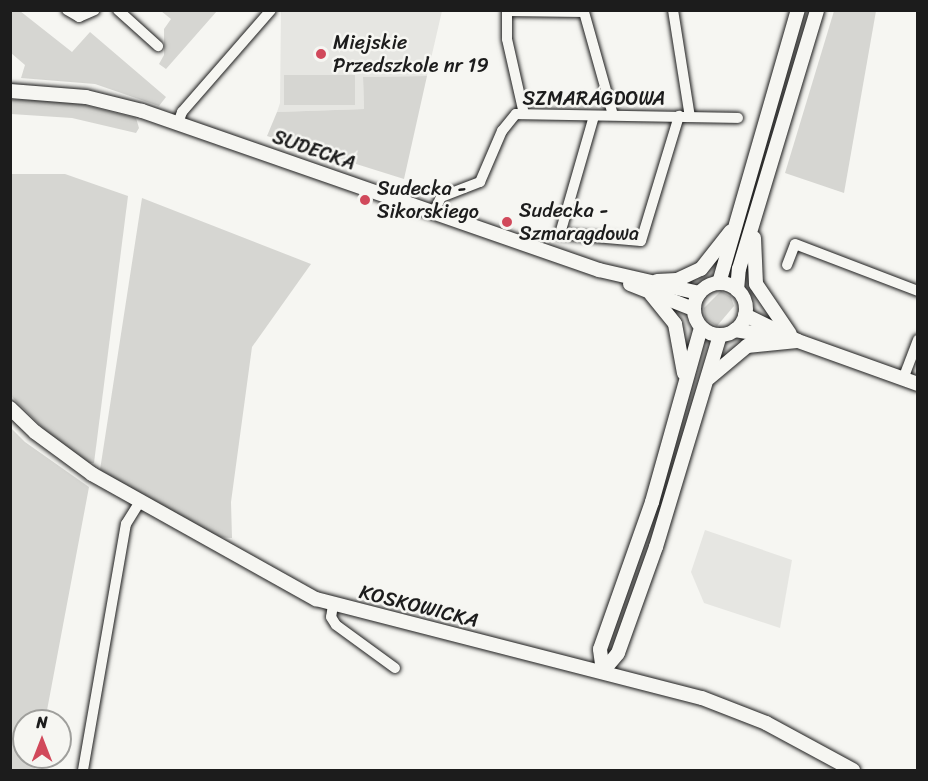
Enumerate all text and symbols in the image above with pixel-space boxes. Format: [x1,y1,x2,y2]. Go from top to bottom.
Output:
place label: Miejskie Przedszkole nr 19 [333,30,489,77]
marker: Miejskie Przedszkole nr 19 [314,47,328,61]
street label: SZMARAGDOWA [523,86,665,110]
street label: SUDECKA [269,125,359,175]
place label: Sudecka - Sikorskiego [377,176,479,223]
marker: Sudecka - Sikorskiego [358,193,372,207]
place label: Sudecka - Szmaragdowa [519,198,639,245]
marker: Sudecka - Szmaragdowa [500,215,514,229]
street label: KOSKOWICKA [357,580,481,632]
text: N [36,708,48,737]
north arrow [12,709,72,769]

